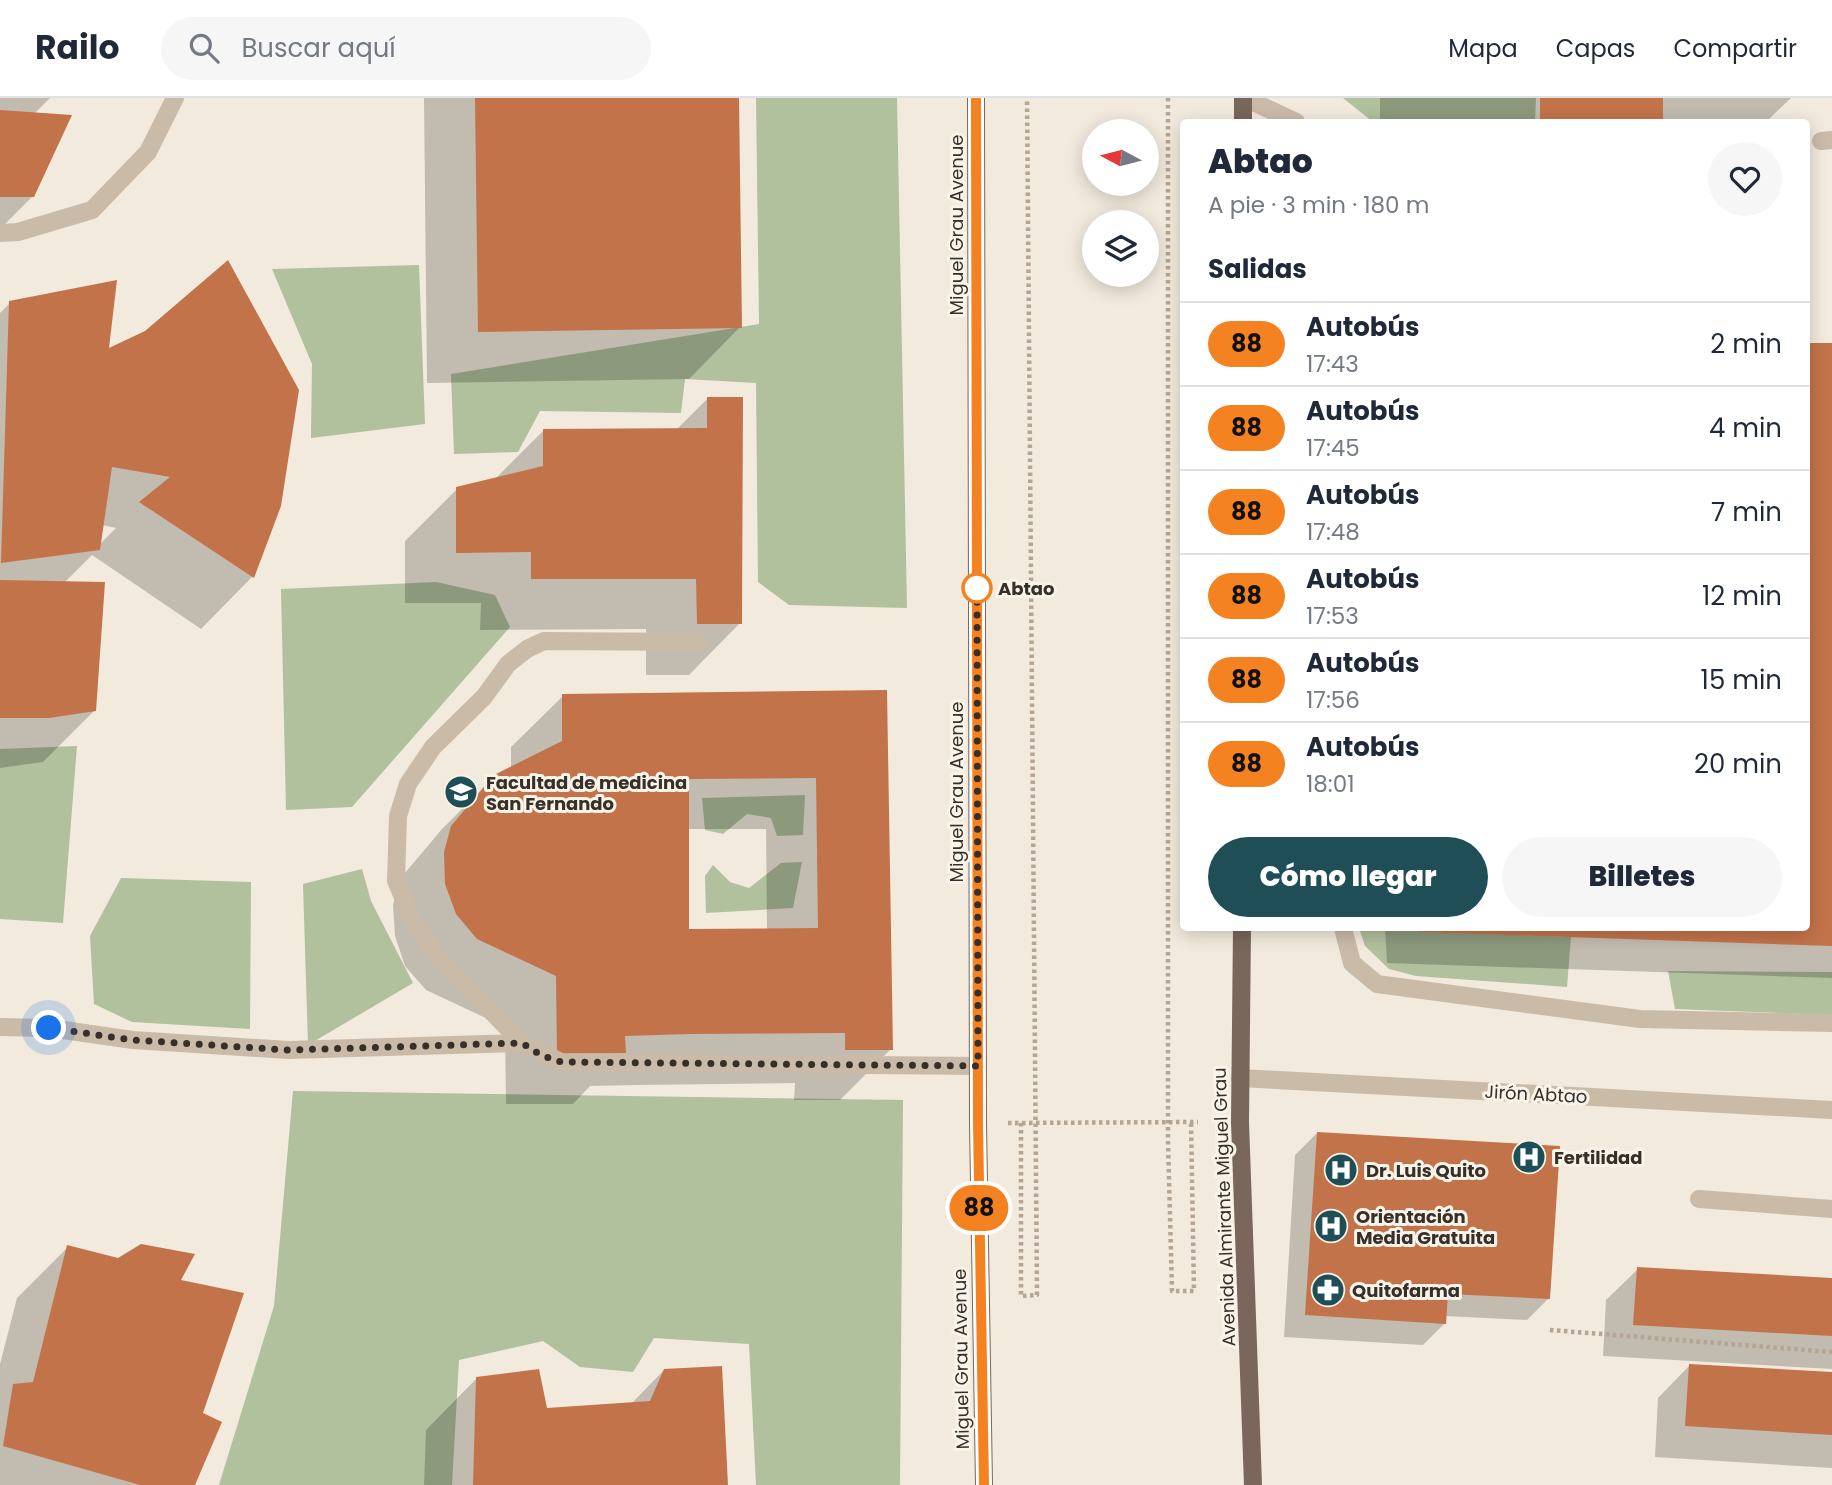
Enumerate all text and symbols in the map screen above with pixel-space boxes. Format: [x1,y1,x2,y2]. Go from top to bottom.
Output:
search box [161,17,651,80]
text: Railo [35,24,119,71]
icon: search [185,29,223,67]
text: Buscar aquí [241,30,396,66]
text: Mapa [1448,32,1518,65]
text: Capas [1556,32,1635,65]
text: Compartir [1673,32,1797,65]
north arrow [1082,119,1158,196]
map controls [1082,119,1159,287]
street label: Miguel Grau Avenue [944,135,969,315]
text: Abtao [1208,138,1313,185]
button: heart [1708,142,1782,216]
text: A pie · 3 min · 180 m [1208,189,1429,221]
button: layers [1082,210,1159,287]
text: Salidas [1208,251,1307,287]
text: Autobús [1306,309,1420,345]
text: 2 min [1710,326,1782,362]
text: 88 [1231,327,1262,360]
text: 17:43 [1306,348,1359,380]
text: Autobús [1306,393,1420,429]
text: 4 min [1709,410,1782,446]
text: 88 [1231,411,1262,444]
text: 17:45 [1306,432,1360,464]
text: Autobús [1306,477,1420,513]
text: 7 min [1711,494,1782,530]
text: 88 [1231,495,1262,528]
text: 17:48 [1306,516,1360,548]
text: Autobús [1306,561,1420,597]
marker: Abtao [962,573,992,603]
place label: Abtao [998,576,1054,601]
text: 12 min [1702,578,1782,614]
text: 88 [1231,579,1262,612]
text: 17:53 [1306,600,1359,632]
text: Autobús [1306,645,1420,681]
text: 15 min [1701,662,1782,698]
text: 88 [1231,663,1262,696]
text: 17:56 [1306,684,1360,716]
street label: Miguel Grau Avenue [944,702,969,882]
text: Autobús [1306,729,1420,765]
text: 20 min [1694,746,1782,782]
text: 88 [1231,747,1262,780]
text: 18:01 [1306,768,1355,800]
place label: Facultad de medicina San Fernando [486,770,687,816]
school or university icon: Facultad de medicina San Fernando [442,773,480,811]
button: Cómo llegar [1208,837,1488,917]
button: Billetes [1502,837,1782,917]
your location [31,1010,66,1045]
street label: Avenida Almirante Miguel Grau [1207,1067,1241,1347]
street label: Jirón Abtao [1484,1079,1588,1109]
hospital icon: Fertilidad [1510,1138,1548,1176]
place label: Fertilidad [1554,1145,1643,1170]
hospital icon: Dr. Luis Quito [1322,1151,1360,1189]
place label: Dr. Luis Quito [1366,1158,1486,1183]
line badge: 88 [948,1185,1010,1231]
text: 88 [963,1191,995,1224]
place label: Orientación Media Gratuita [1356,1204,1495,1250]
hospital icon: Orientación Media Gratuita [1312,1207,1350,1245]
street label: Miguel Grau Avenue [947,1268,975,1450]
pharmacy icon: Quitofarma [1309,1271,1347,1309]
place label: Quitofarma [1352,1278,1460,1303]

